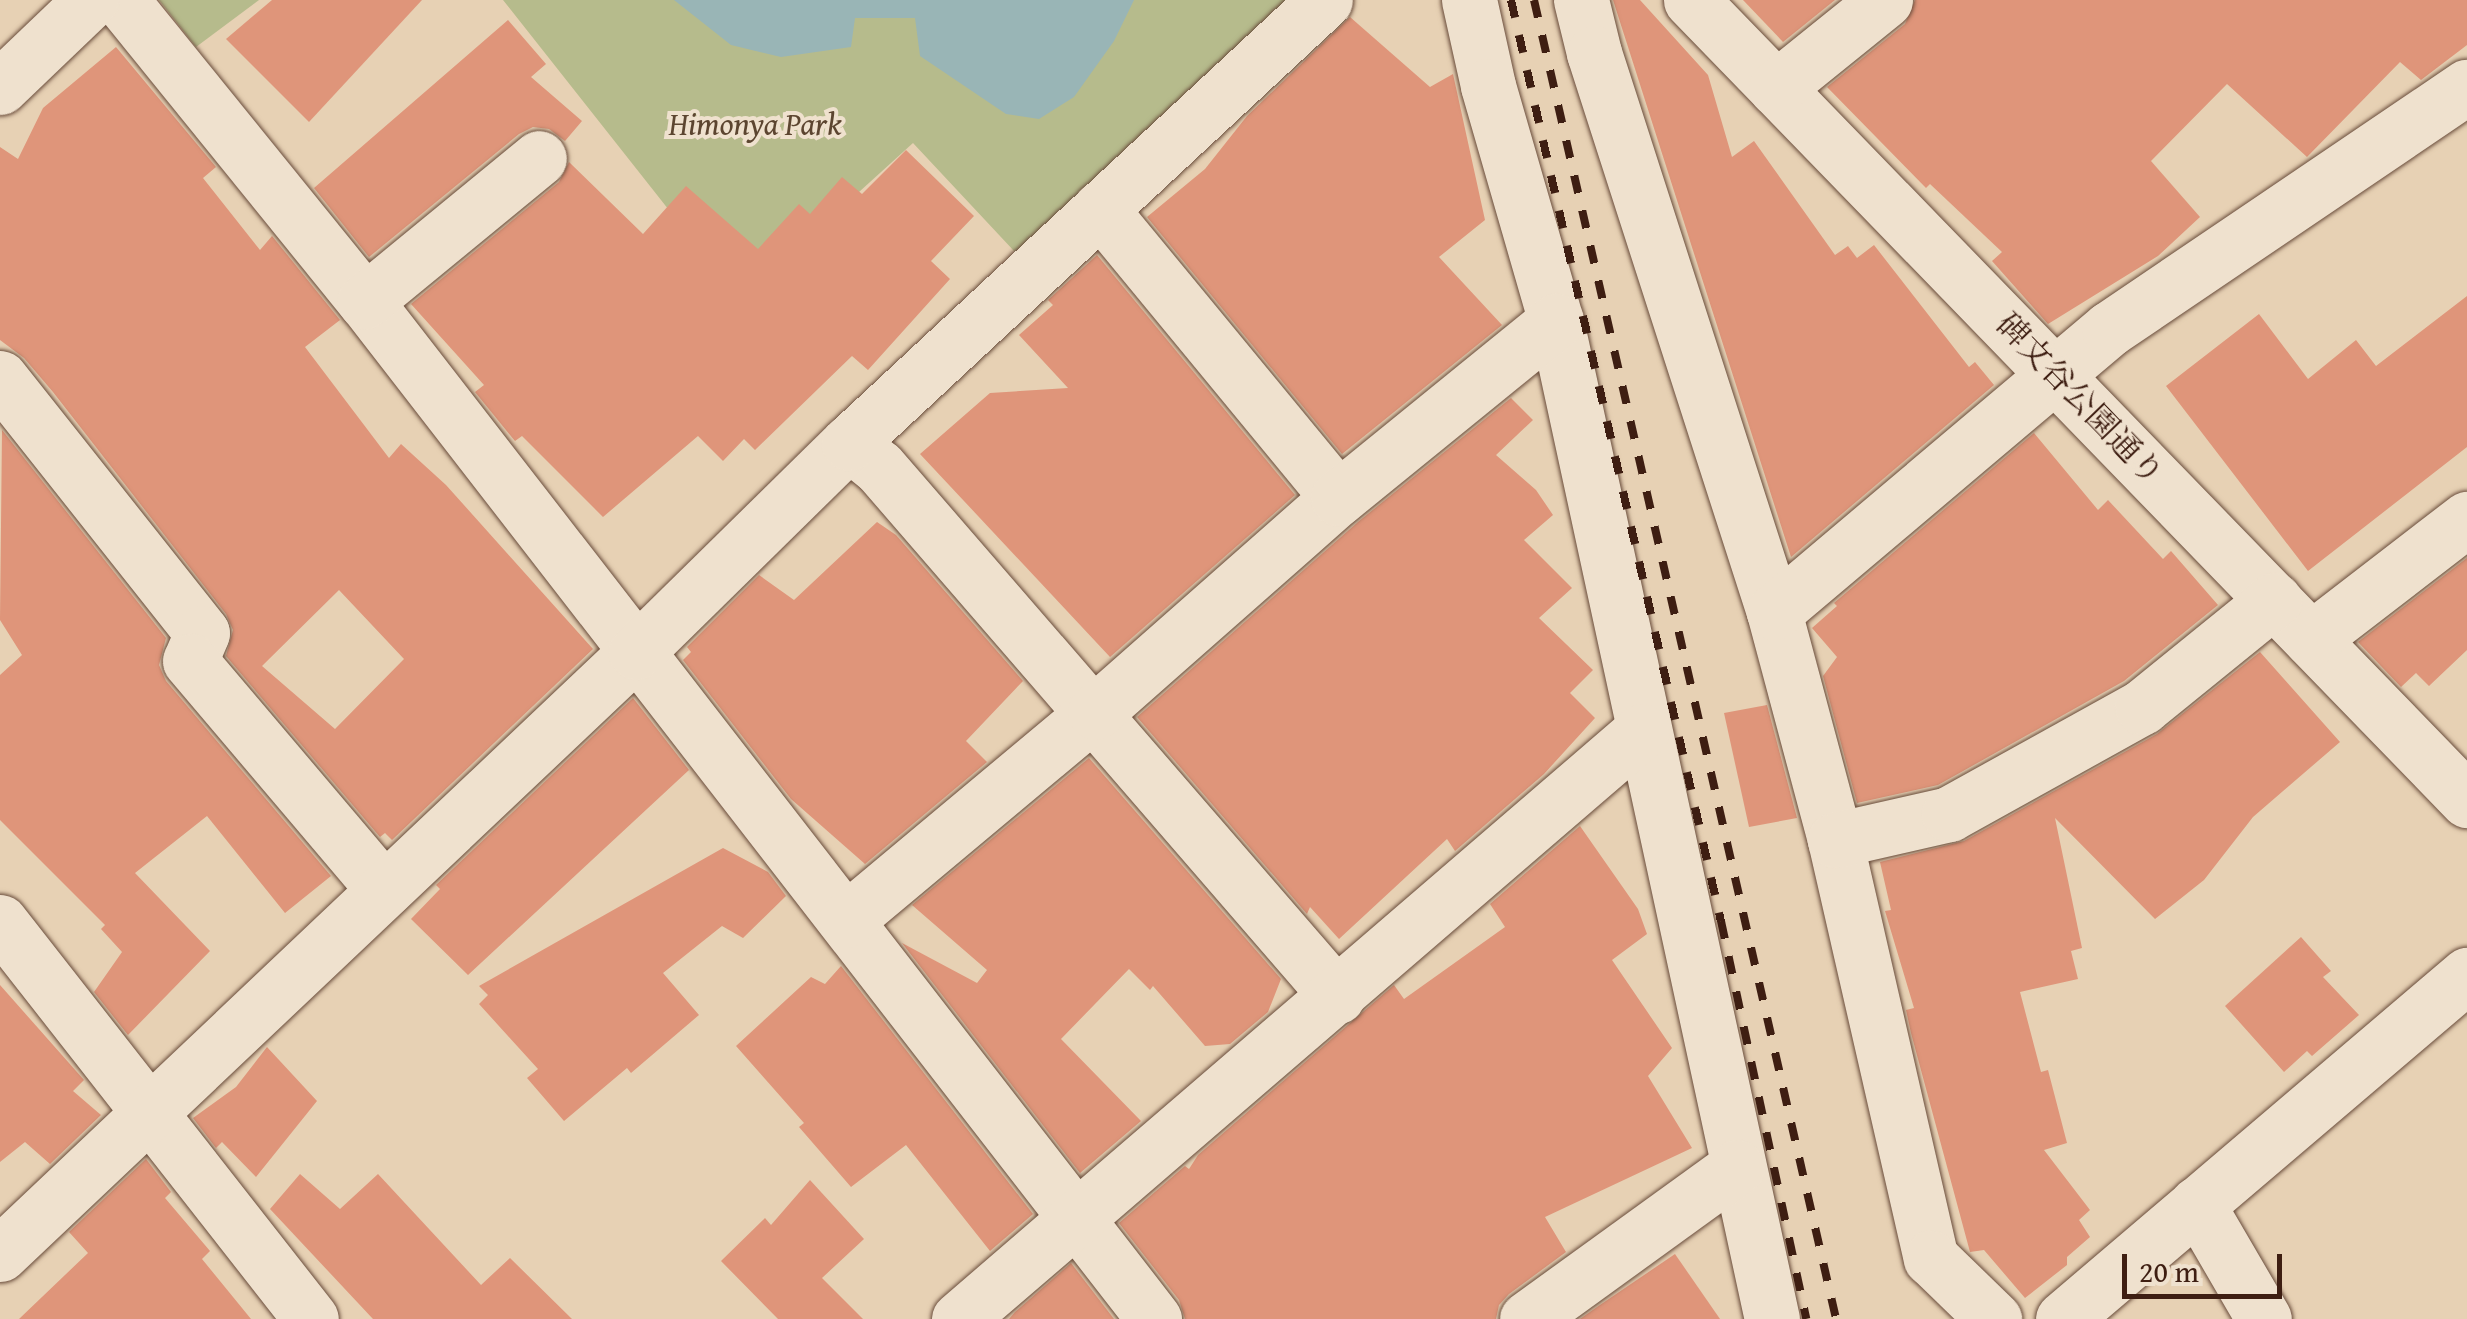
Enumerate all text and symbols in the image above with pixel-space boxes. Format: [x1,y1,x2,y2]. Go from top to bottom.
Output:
park label: Himonya Park [668,105,842,143]
street label: 碑文谷公園通り [1988,305,2172,493]
scale bar [2127,1234,2287,1296]
text: 20 m [2139,1249,2199,1293]

